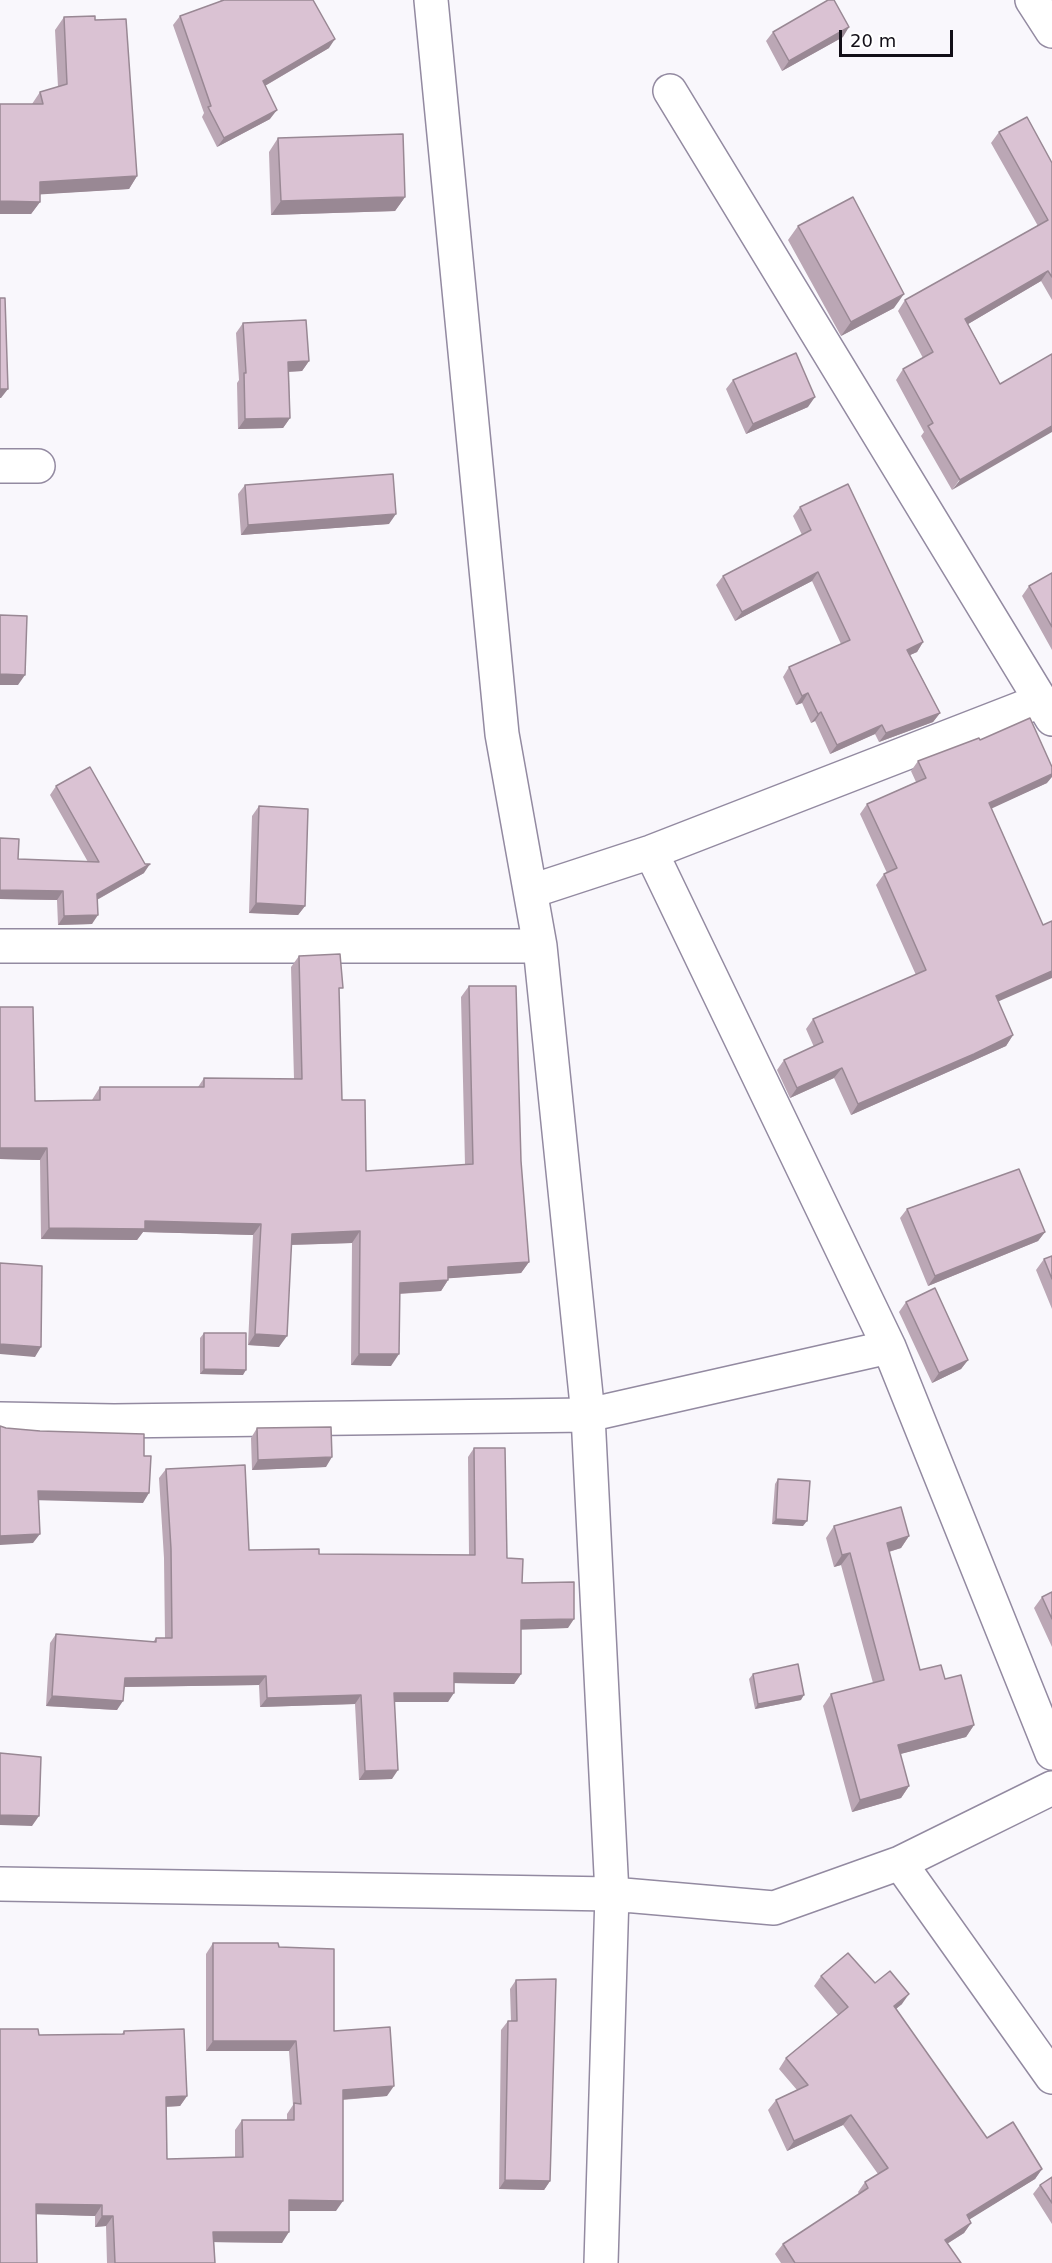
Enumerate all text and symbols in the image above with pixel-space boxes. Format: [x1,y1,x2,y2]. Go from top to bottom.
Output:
scale bar [842,18,956,56]
text: 20 m [850,30,896,51]

